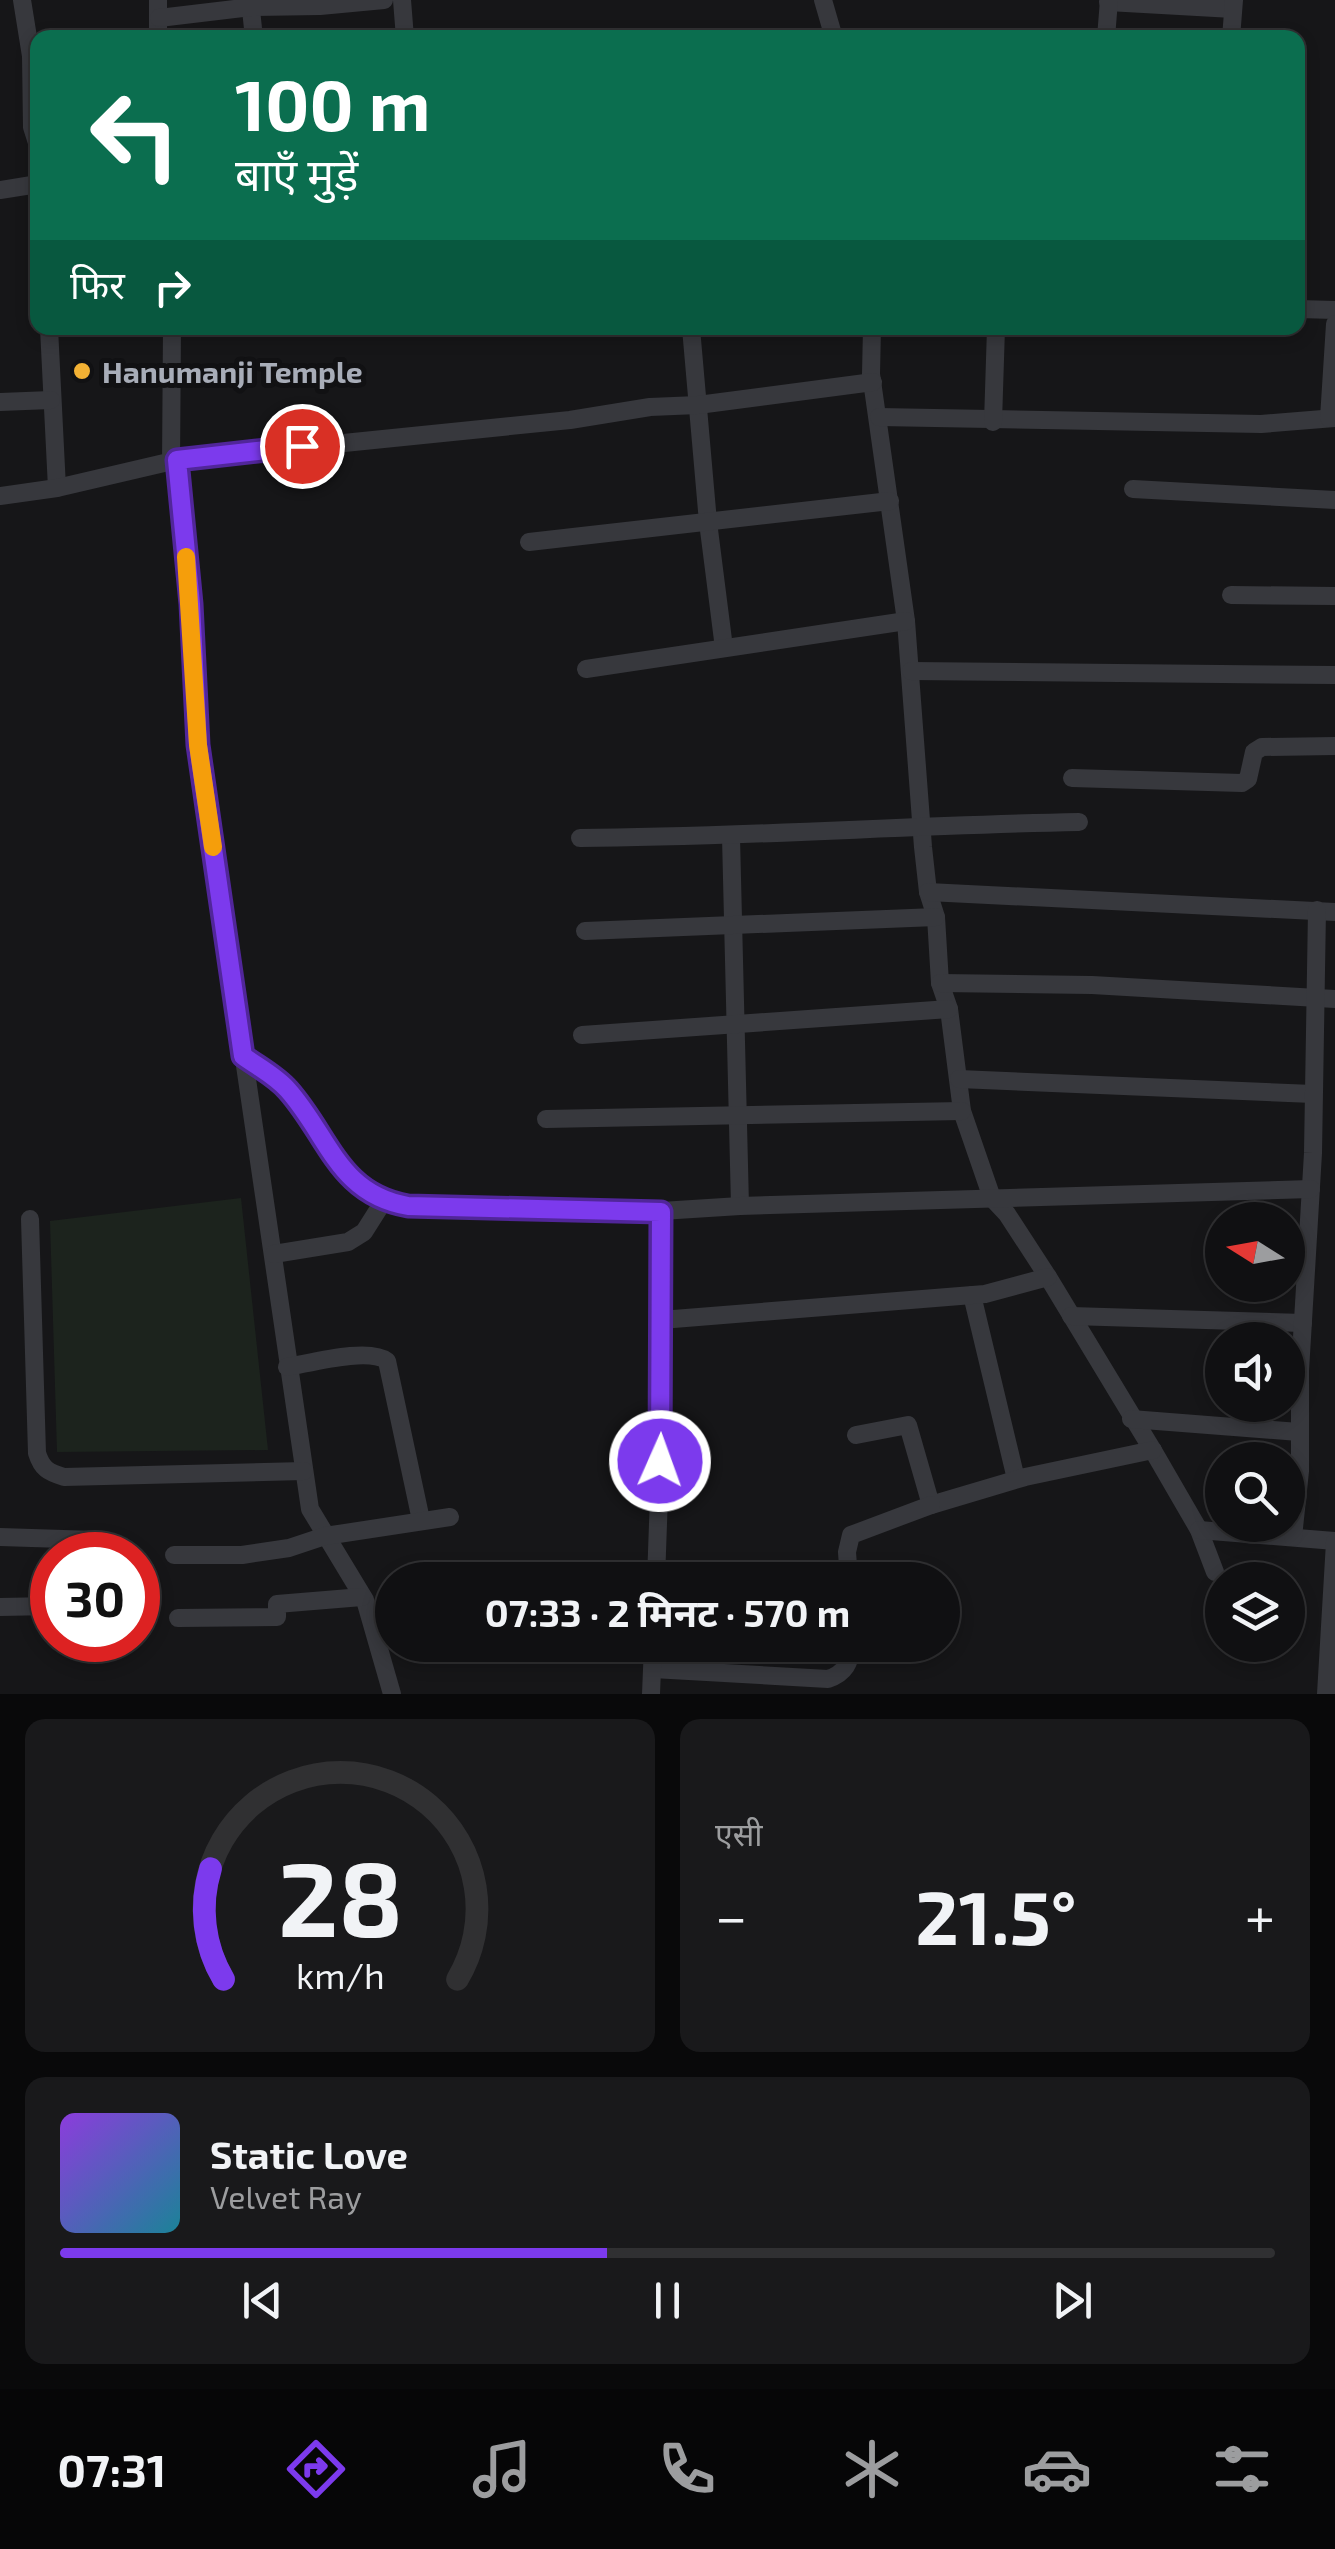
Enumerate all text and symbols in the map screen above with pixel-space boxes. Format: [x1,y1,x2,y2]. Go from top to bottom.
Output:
text: 100 m [235,61,430,145]
icon: left [70,70,200,200]
text: बाएँ मुड़ें [235,146,358,200]
icon: right [145,260,200,315]
text: फिर [70,261,125,307]
place label: Hanumanji Temple [102,353,363,389]
marker: Hanumanji Temple [71,360,93,382]
pin [260,404,345,489]
icon: arrive [275,419,330,474]
north arrow [1205,1202,1305,1302]
map controls [1205,1202,1305,1662]
button: sound [1205,1322,1305,1422]
position arrow [608,1409,712,1513]
button: search [1205,1442,1305,1542]
speed limit sign: 30 [30,1532,160,1662]
button: layers [1205,1562,1305,1662]
text: 07:33 · 2 मिनट · 570 m [485,1589,850,1635]
text: एसी [715,1814,763,1852]
text: 28 [277,1833,403,1958]
text: 21.5° [915,1870,1077,1960]
text: − [715,1882,747,1948]
text: + [1245,1882,1275,1948]
text: km/h [296,1953,384,1996]
text: Static Love [210,2131,408,2177]
text: Velvet Ray [210,2177,362,2215]
icon: previous [235,2273,290,2328]
icon: pause [640,2273,695,2328]
icon: next [1045,2273,1100,2328]
icon: directions [281,2434,351,2504]
icon: music [467,2434,537,2504]
icon: phone [652,2434,722,2504]
icon: climate [837,2434,907,2504]
icon: car [1022,2434,1092,2504]
icon: filters [1207,2434,1277,2504]
text: 07:31 [58,2442,166,2496]

